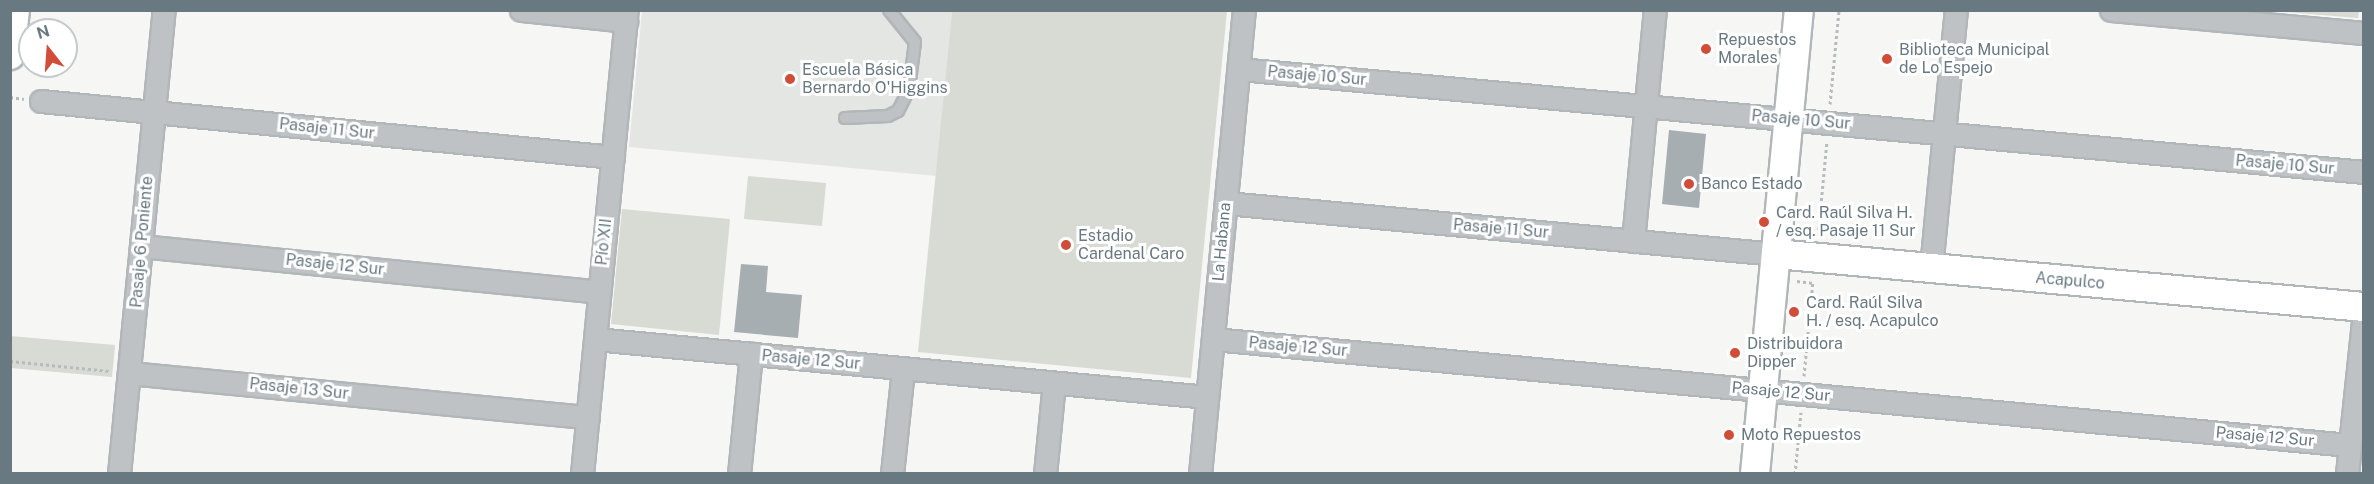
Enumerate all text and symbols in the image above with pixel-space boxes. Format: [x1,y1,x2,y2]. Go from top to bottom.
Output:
north arrow [18,18,78,78]
text: N [34,21,52,43]
place label: Repuestos Morales [1718,30,1796,68]
place label: Biblioteca Municipal de Lo Espejo [1899,40,2050,78]
marker: Repuestos Morales [1699,42,1713,56]
marker: Biblioteca Municipal de Lo Espejo [1880,52,1894,66]
place label: Escuela Básica Bernardo O'Higgins [802,60,948,98]
street label: Pasaje 10 Sur [1267,62,1367,90]
marker: Escuela Básica Bernardo O'Higgins [783,72,797,86]
street label: Pasaje 10 Sur [1751,106,1851,134]
street label: Pasaje 11 Sur [278,114,376,144]
street label: Pasaje 10 Sur [2235,151,2335,179]
place label: Banco Estado [1701,174,1803,194]
street label: Pasaje 6 Poniente [127,175,157,309]
marker: Banco Estado [1682,177,1696,191]
street label: La Habana [1209,202,1235,282]
place label: Card. Raúl Silva H. / esq. Pasaje 11 Sur [1776,203,1916,241]
street label: Pasaje 11 Sur [1452,215,1550,243]
marker: Card. Raúl Silva H. / esq. Pasaje 11 Sur [1757,215,1771,229]
street label: Pío XII [592,218,616,266]
place label: Estadio Cardenal Caro [1078,226,1184,264]
marker: Estadio Cardenal Caro [1059,238,1073,252]
street label: Pasaje 12 Sur [285,250,385,280]
street label: Acapulco [2034,268,2106,294]
place label: Card. Raúl Silva H. / esq. Acapulco [1806,293,1939,331]
marker: Card. Raúl Silva H. / esq. Acapulco [1787,305,1801,319]
street label: Pasaje 12 Sur [1248,333,1348,361]
place label: Distribuidora Dipper [1747,334,1843,372]
street label: Pasaje 12 Sur [761,346,861,374]
marker: Distribuidora Dipper [1728,346,1742,360]
street label: Pasaje 13 Sur [248,374,350,404]
street label: Pasaje 12 Sur [1731,378,1831,406]
street label: Pasaje 12 Sur [2215,423,2315,451]
place label: Moto Repuestos [1741,425,1861,445]
marker: Moto Repuestos [1722,428,1736,442]

